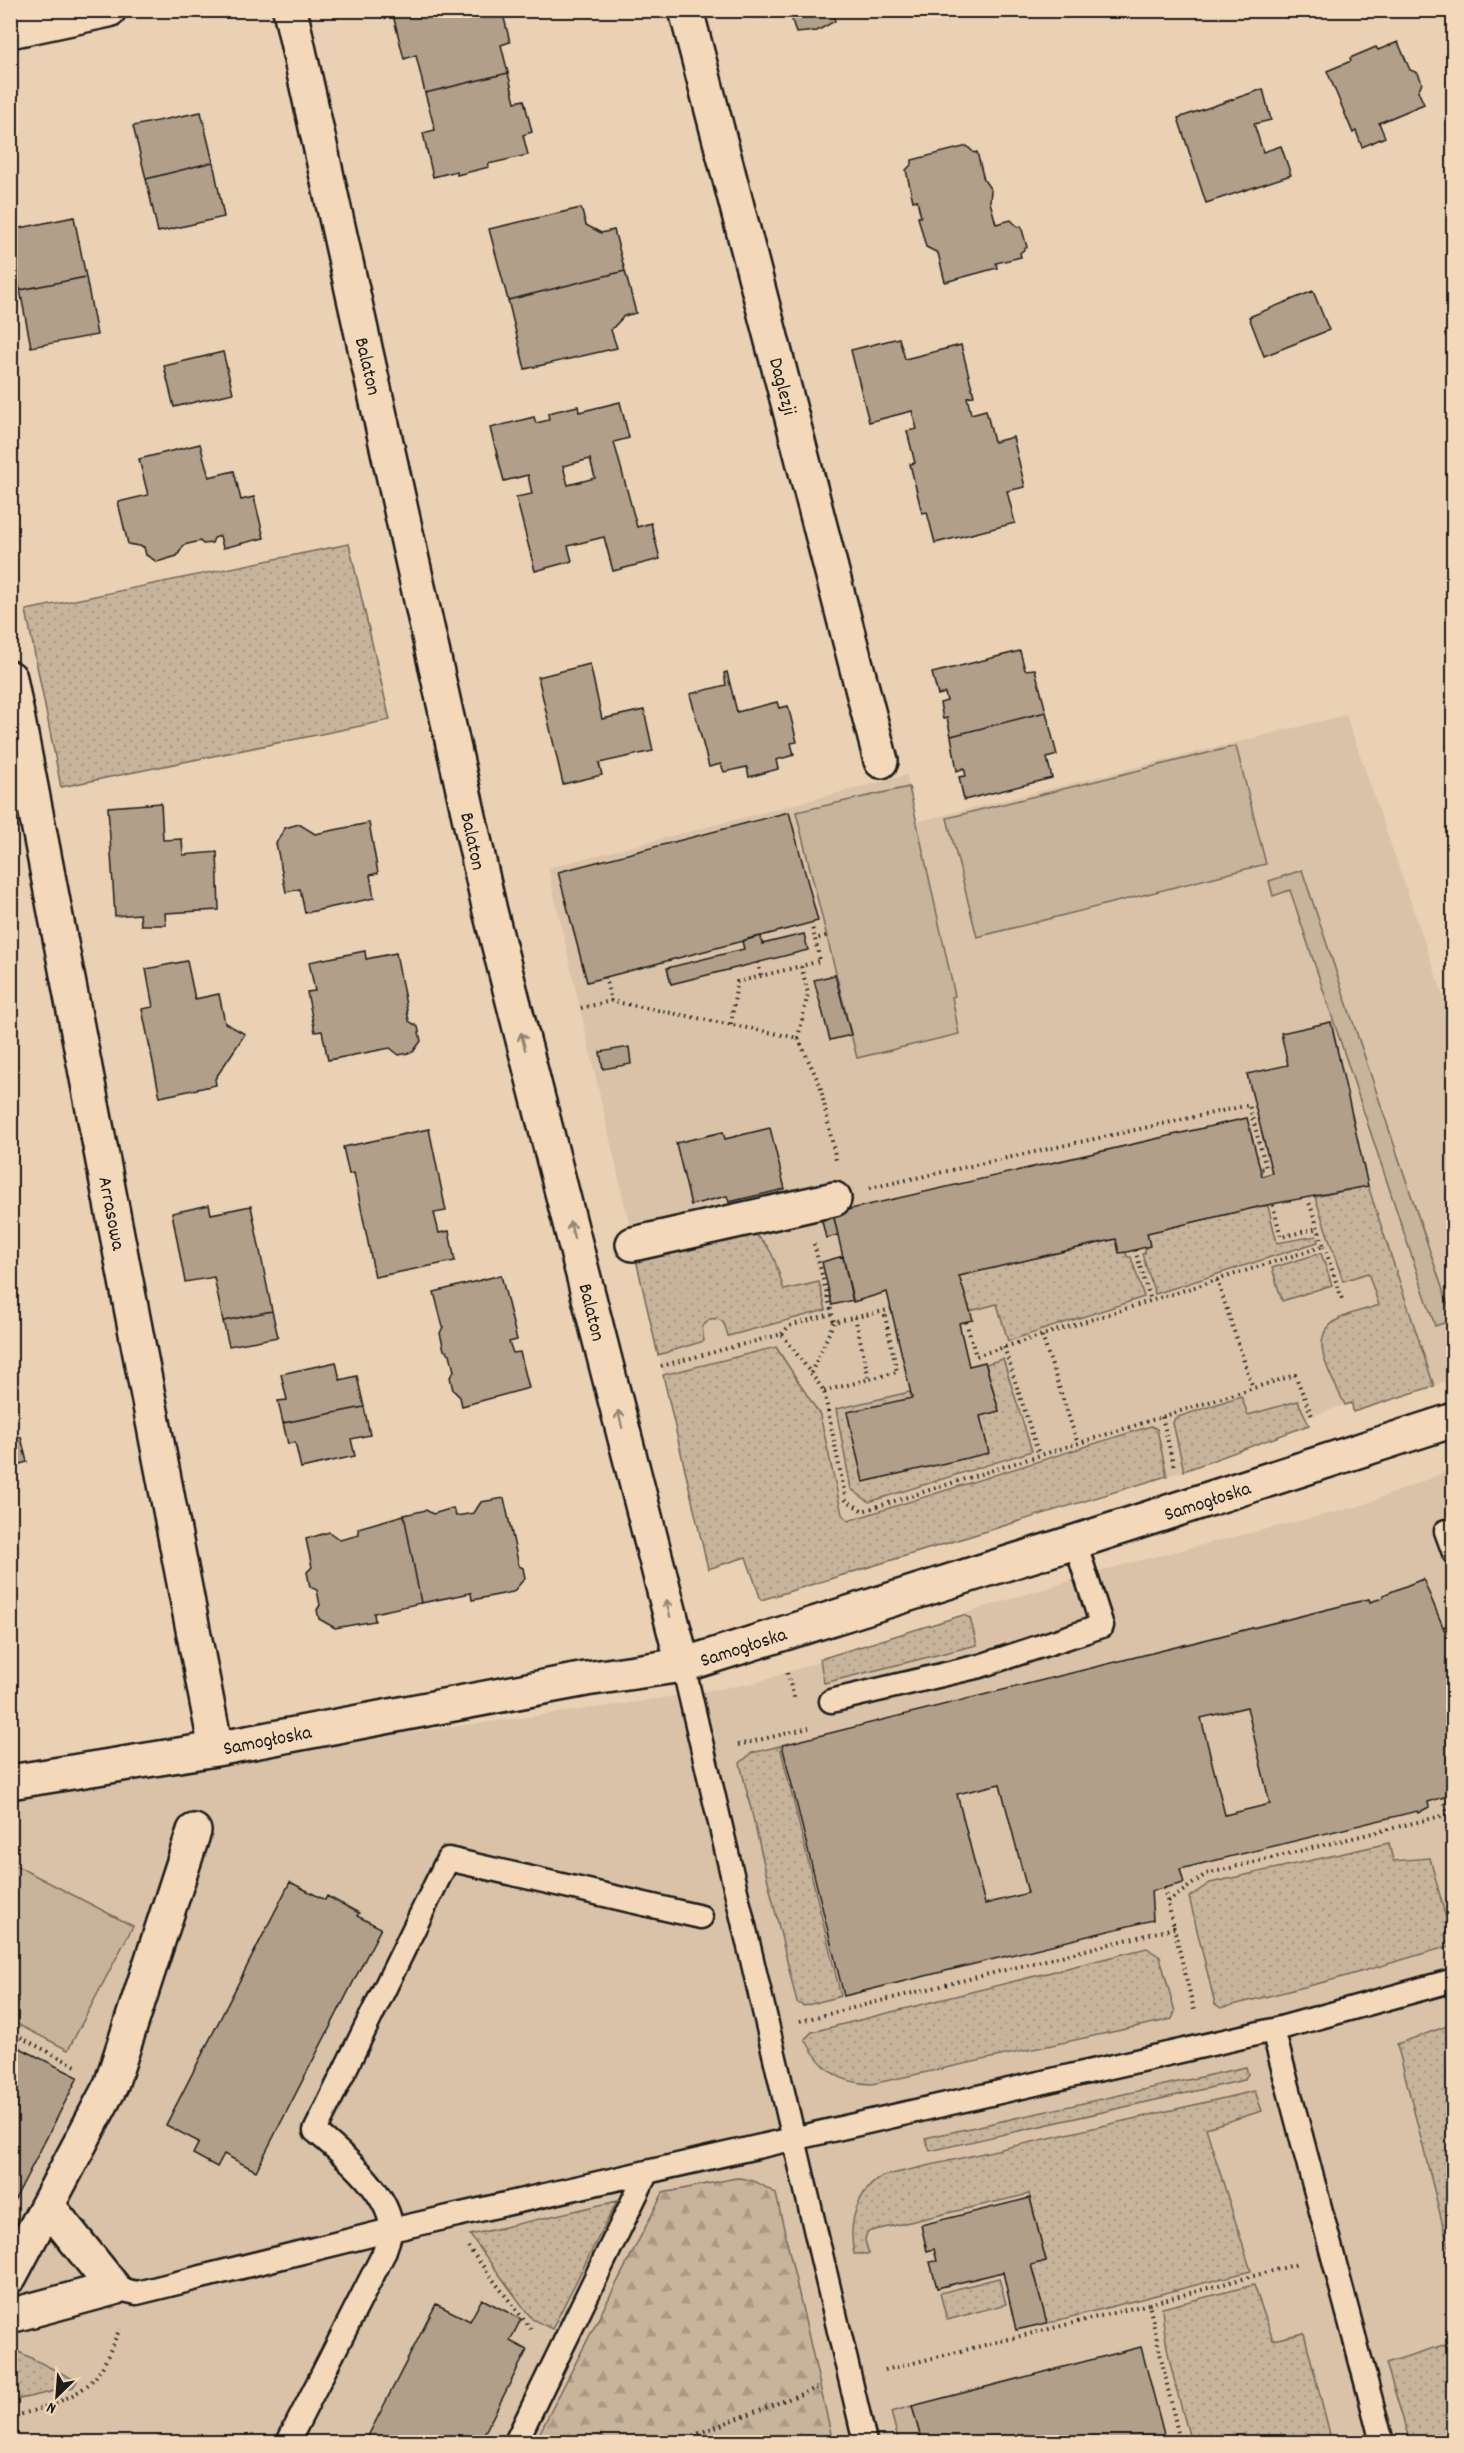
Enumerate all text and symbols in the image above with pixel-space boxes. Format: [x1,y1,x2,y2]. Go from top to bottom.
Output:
street label: Balaton [346,335,386,398]
street label: Daglezji [760,355,802,419]
street label: Balaton [451,810,491,873]
one-way arrow [517,1032,529,1051]
street label: Arrasowa [89,1174,131,1254]
one-way arrow [565,1221,577,1240]
street label: Balaton [569,1281,611,1345]
one-way arrow [614,1410,625,1429]
street label: Samogłoska [1161,1476,1255,1530]
one-way arrow [662,1599,674,1618]
street label: Samogłoska [697,1622,791,1676]
street label: Samogłoska [221,1720,315,1764]
north arrow [27,2366,87,2426]
text: N [43,2395,60,2419]

